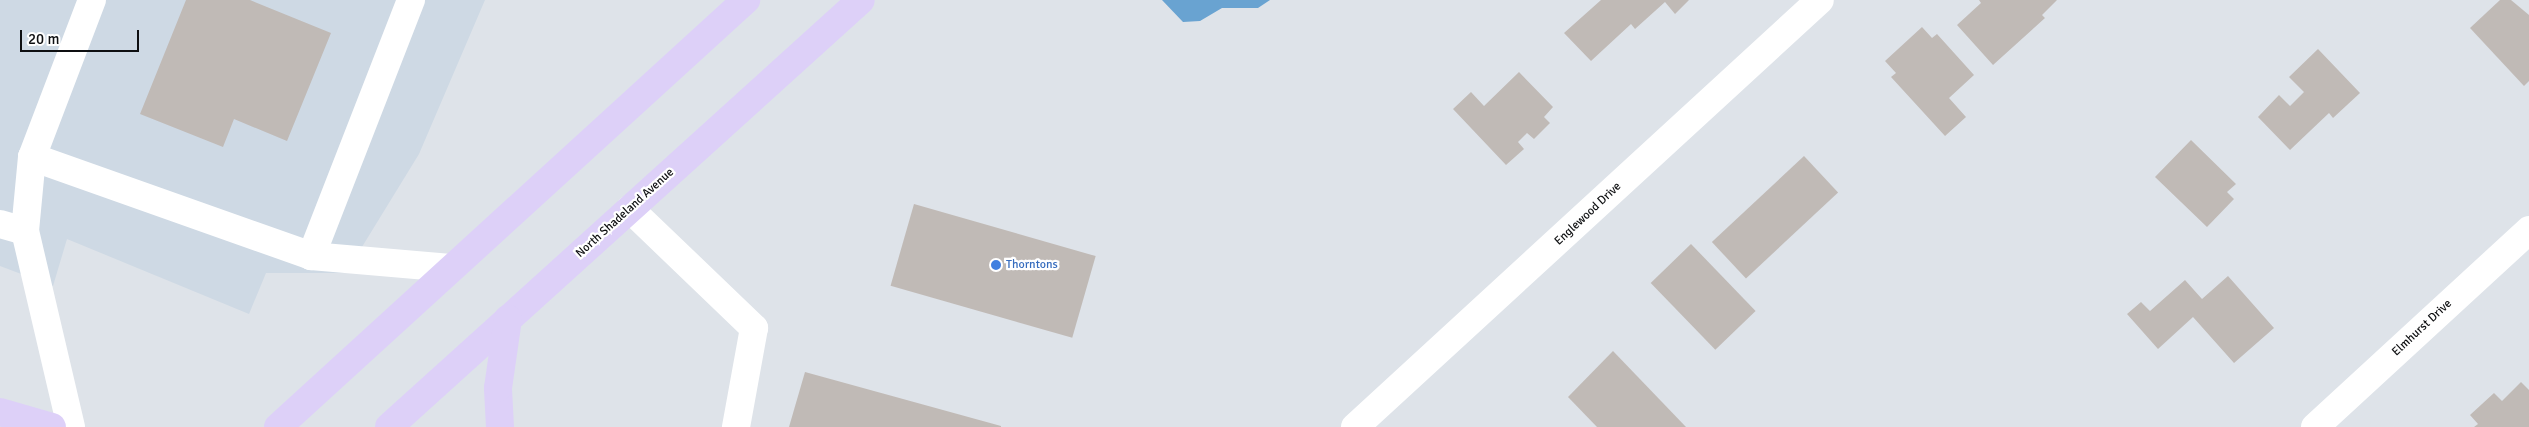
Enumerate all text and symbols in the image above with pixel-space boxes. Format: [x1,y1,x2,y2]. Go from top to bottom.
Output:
scale bar [22,20,141,52]
text: 20 m [28,30,59,48]
street label: North Shadeland Avenue [573,165,677,261]
street label: Englewood Drive [1552,179,1624,249]
place label: Thorntons [1006,258,1058,272]
marker: Thorntons [990,259,1002,271]
street label: Elmhurst Drive [2389,297,2455,359]

